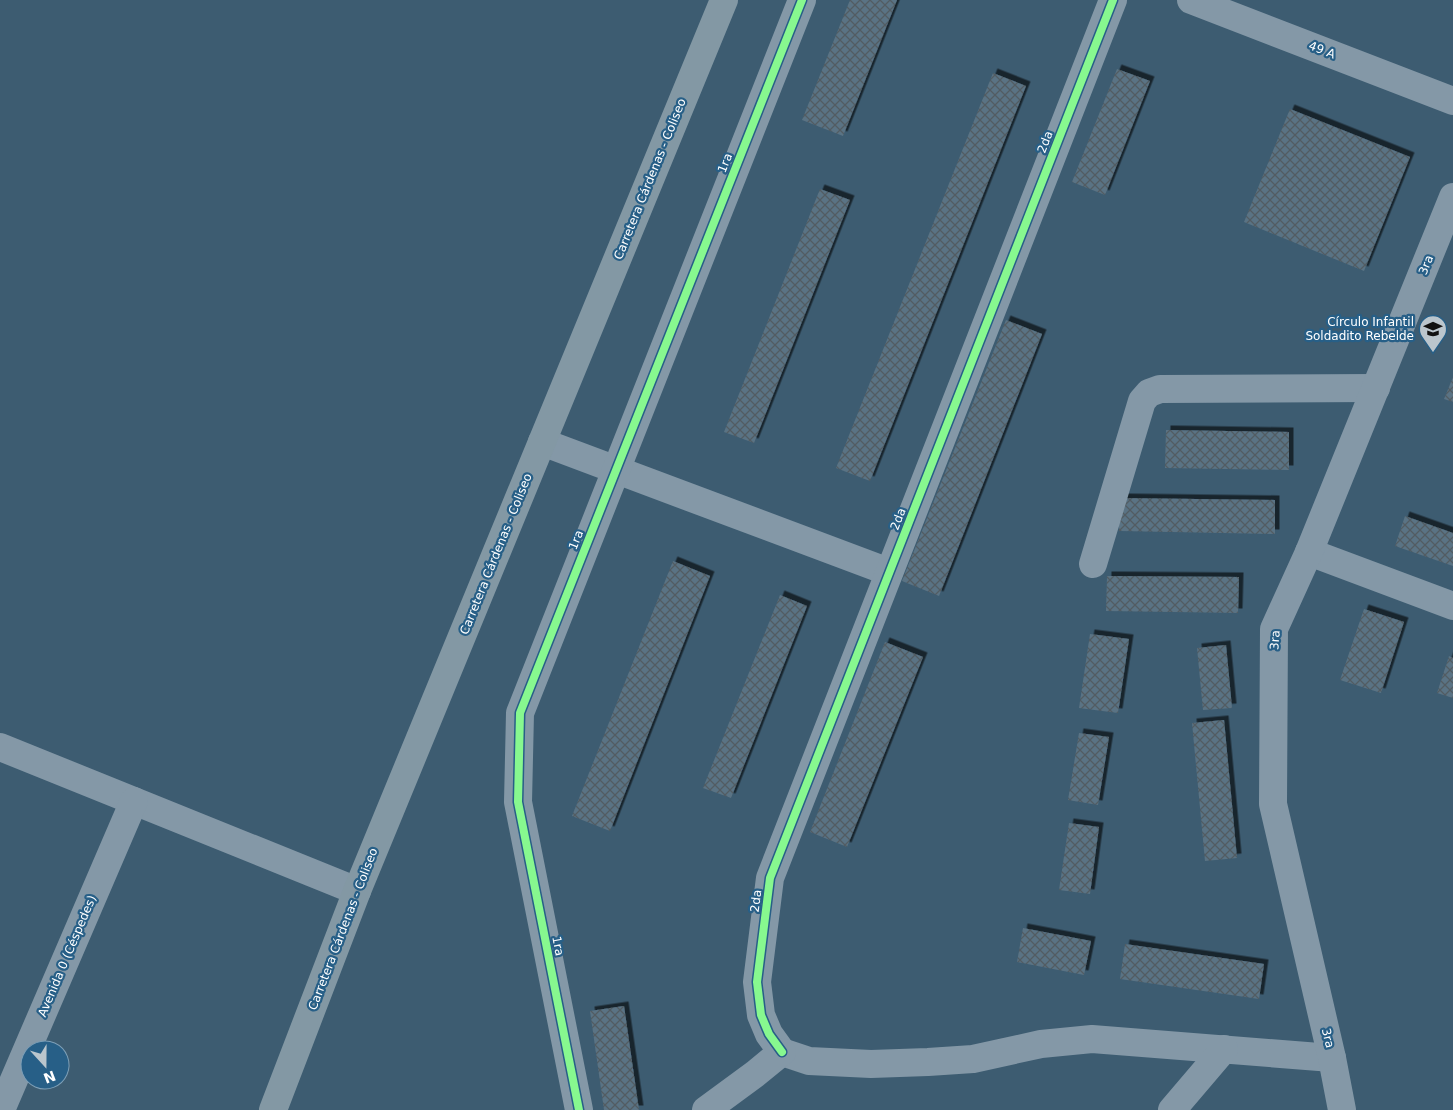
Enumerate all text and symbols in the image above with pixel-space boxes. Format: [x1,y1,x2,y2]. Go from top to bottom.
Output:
street label: 49 A [1307,39,1338,62]
street label: Carretera Cárdenas - Coliseo [611,96,689,262]
street label: 2da [1034,129,1056,155]
street label: 1ra [715,151,735,175]
street label: 3ra [1416,253,1436,277]
school or university icon: Círculo Infantil Soldadito Rebelde [1418,314,1448,353]
place label: Círculo Infantil Soldadito Rebelde [1305,315,1414,343]
street label: Carretera Cárdenas - Coliseo [457,471,535,637]
street label: 2da [887,506,909,532]
street label: 1ra [566,528,586,552]
street label: 3ra [1267,630,1283,650]
street label: Carretera Cárdenas - Coliseo [306,846,380,1012]
street label: 2da [748,889,764,913]
street label: Avenida 0 (Céspedes) [35,893,99,1019]
street label: 1ra [549,935,567,957]
street label: 3ra [1319,1027,1337,1049]
north arrow [20,1040,70,1090]
text: N [41,1068,58,1087]

